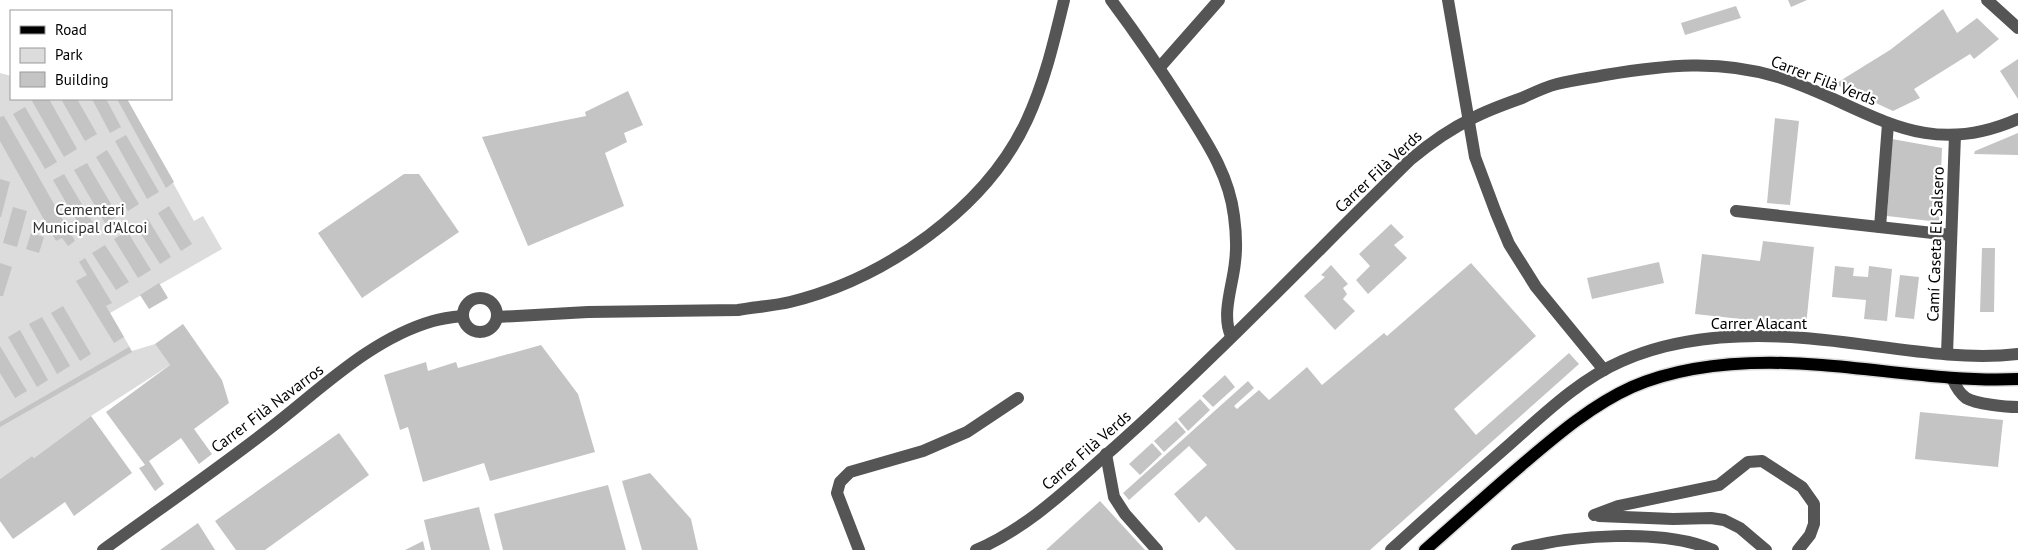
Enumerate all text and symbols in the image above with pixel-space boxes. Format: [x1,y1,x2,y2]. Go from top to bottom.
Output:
legend [10,10,172,100]
text: Road [55,20,87,39]
text: Park [55,45,83,64]
street label: Carrer Filà Verds [1768,51,1880,109]
text: Building [55,70,109,89]
street label: Carrer Filà Verds [1330,125,1426,216]
street label: Camí Caseta El Salsero [1922,166,1948,322]
park label: Cementeri Municipal d'Alcoi [32,199,148,237]
street label: Carrer Alacant [1711,313,1808,333]
street label: Carrer Filà Navarros [207,359,327,457]
street label: Carrer Filà Verds [1037,406,1135,494]

